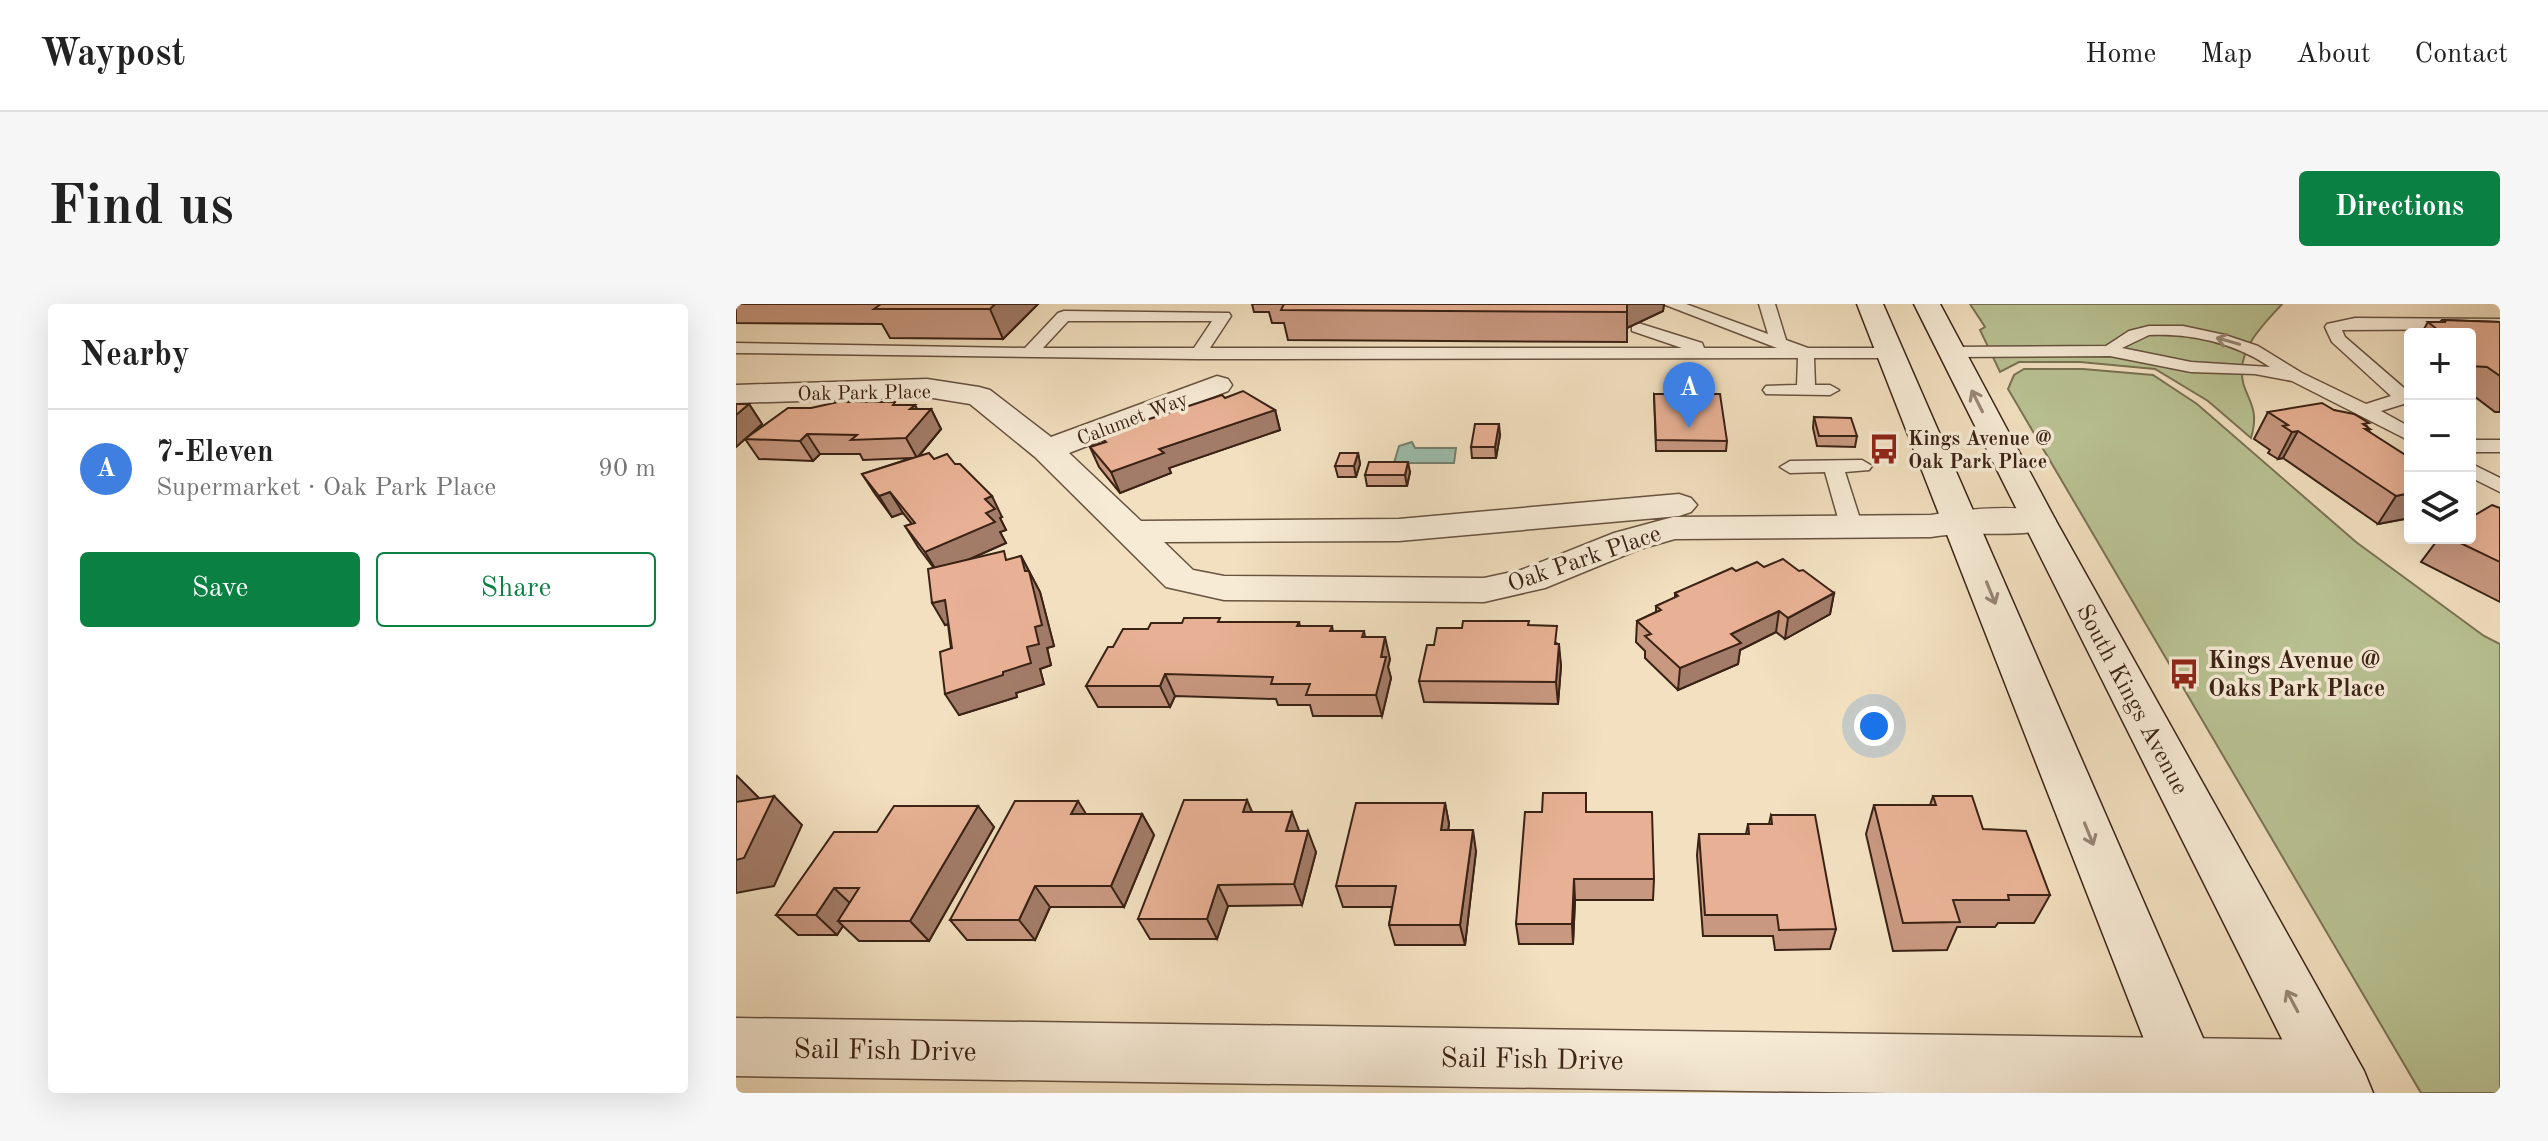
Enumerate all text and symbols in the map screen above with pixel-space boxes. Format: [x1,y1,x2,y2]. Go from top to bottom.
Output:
text: Waypost [40,36,185,74]
text: Home [2085,41,2156,69]
text: Map [2200,41,2252,69]
text: About [2296,41,2371,69]
text: Contact [2415,41,2508,69]
button: Directions [2299,171,2500,246]
text: Find us [48,180,234,236]
map controls [2404,328,2476,544]
button: + [2404,328,2476,400]
one-way arrow [2216,333,2242,348]
text: Nearby [80,339,190,373]
pin: A [1663,362,1715,428]
street label: Oak Park Place [797,383,931,405]
street label: Calumet Way [1075,389,1191,450]
one-way arrow [1969,390,1984,414]
button: − [2404,400,2476,472]
place label: Kings Avenue @ Oak Park Place [1908,430,2052,473]
bus stop icon: Kings Avenue @ Oak Park Place [1867,432,1901,466]
text: 7-Eleven [156,438,274,468]
text: A [96,456,116,482]
text: 90 m [598,456,656,482]
button: layers [2404,472,2476,544]
text: Supermarket · Oak Park Place [156,475,496,501]
street label: Oak Park Place [1505,522,1664,597]
button: Save [80,552,360,627]
button: Share [376,552,656,627]
one-way arrow [1985,580,1999,605]
street label: South Kings Avenue [2071,601,2192,799]
place label: Kings Avenue @ Oaks Park Place [2208,650,2385,702]
bus stop icon: Kings Avenue @ Oaks Park Place [2167,657,2201,691]
your location [1854,706,1894,746]
one-way arrow [2083,821,2097,846]
one-way arrow [2284,989,2300,1013]
street label: Sail Fish Drive [793,1036,977,1068]
street label: Sail Fish Drive [1440,1045,1624,1077]

